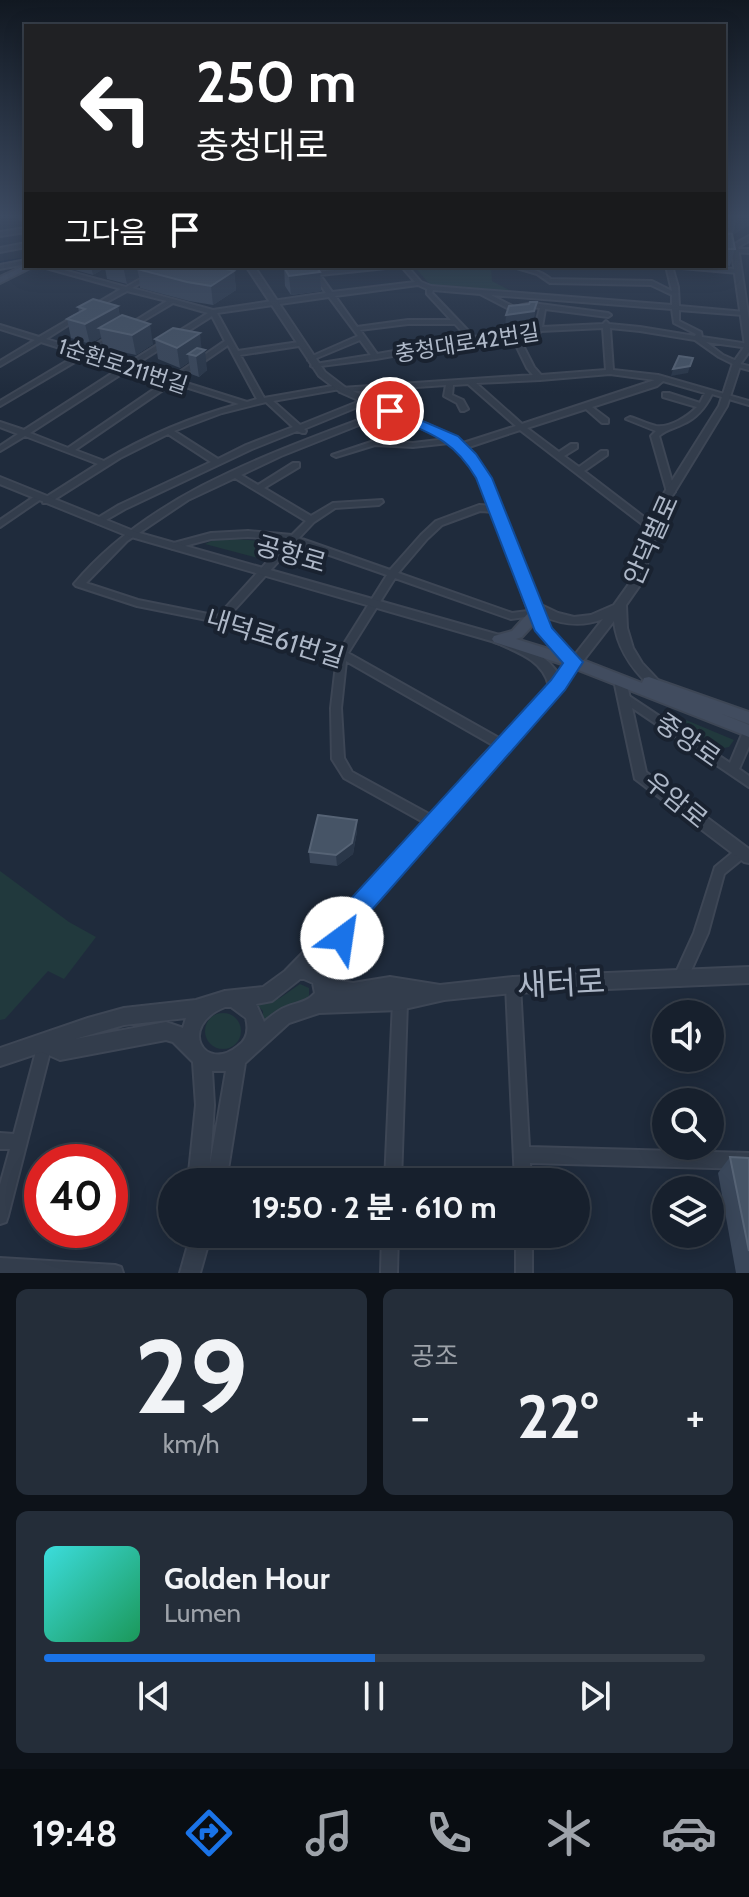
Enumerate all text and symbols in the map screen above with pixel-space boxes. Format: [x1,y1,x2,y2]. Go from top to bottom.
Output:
text: 250 m [196,48,357,116]
icon: left [64,56,168,160]
text: 충청대로 [196,123,328,167]
icon: arrive [163,208,207,252]
text: 그다음 [64,214,147,251]
street label: 충청대로42번길 [393,318,541,368]
street label: 1순환로211번길 [55,332,191,400]
pin [356,377,424,445]
icon: arrive [368,389,412,433]
street label: 안덕벌로 [617,490,685,590]
street label: 공항로 [252,529,330,579]
street label: 내덕로61번길 [202,602,348,674]
street label: 중앙로 [649,706,727,774]
street label: 우암로 [638,765,714,835]
position arrow [300,896,384,980]
street label: 새터로 [516,961,606,1005]
map controls [652,1000,724,1248]
button: sound [652,1000,724,1072]
button: search [652,1088,724,1160]
speed limit sign: 40 [24,1144,128,1248]
button: layers [652,1176,724,1248]
text: 19:50 · 2 분 · 610 m [252,1189,496,1226]
text: 29 [135,1313,248,1439]
text: 공조 [411,1340,458,1372]
text: 22° [517,1380,598,1453]
text: − [411,1390,430,1443]
text: + [686,1390,705,1443]
text: km/h [163,1428,220,1460]
text: Golden Hour [164,1560,330,1597]
text: Lumen [164,1597,241,1629]
icon: previous [132,1674,176,1718]
icon: pause [352,1674,396,1718]
icon: next [573,1674,617,1718]
icon: directions [181,1805,237,1861]
icon: music [301,1805,357,1861]
icon: phone [421,1805,477,1861]
icon: climate [541,1805,597,1861]
icon: car [661,1805,717,1861]
text: 19:48 [32,1811,118,1855]

